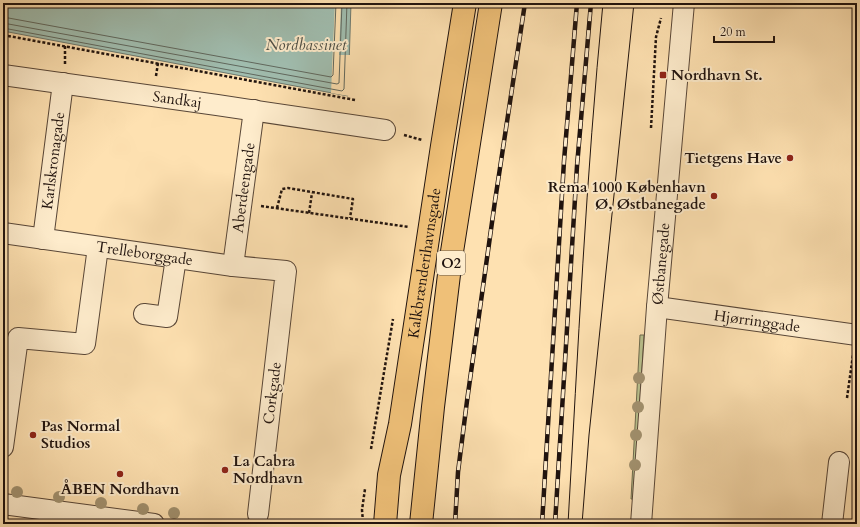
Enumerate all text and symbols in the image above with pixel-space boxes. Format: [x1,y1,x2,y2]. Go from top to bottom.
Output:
scale bar [714,18,774,44]
text: 20 m [720,24,747,40]
water label: Nordbassinet [266,34,347,56]
place label: Nordhavn St. [671,65,763,85]
marker: Nordhavn St. [658,70,668,80]
street label: Sandkaj [152,86,203,113]
street label: Karlskronagade [37,110,69,211]
street label: Aberdeengade [228,141,260,234]
place label: Tietgens Have [684,148,782,168]
marker: Tietgens Have [785,153,795,163]
place label: Rema 1000 København Ø, Østbanegade [548,177,706,214]
street label: Kalkbrænderihavnsgade [403,186,446,340]
marker: Rema 1000 København Ø, Østbanegade [709,191,719,201]
street label: Østbanegade [647,222,674,306]
street label: Trelleborggade [95,236,194,270]
road number: O2 [437,251,465,275]
street label: Hjørringgade [713,305,802,337]
street label: Corkgade [258,360,286,425]
place label: Pas Normal Studios [41,416,121,453]
marker: Pas Normal Studios [28,430,38,440]
place label: La Cabra Nordhavn [233,451,303,488]
marker: La Cabra Nordhavn [220,465,230,475]
marker: ÅBEN Nordhavn [115,469,125,479]
place label: ÅBEN Nordhavn [61,479,180,499]

